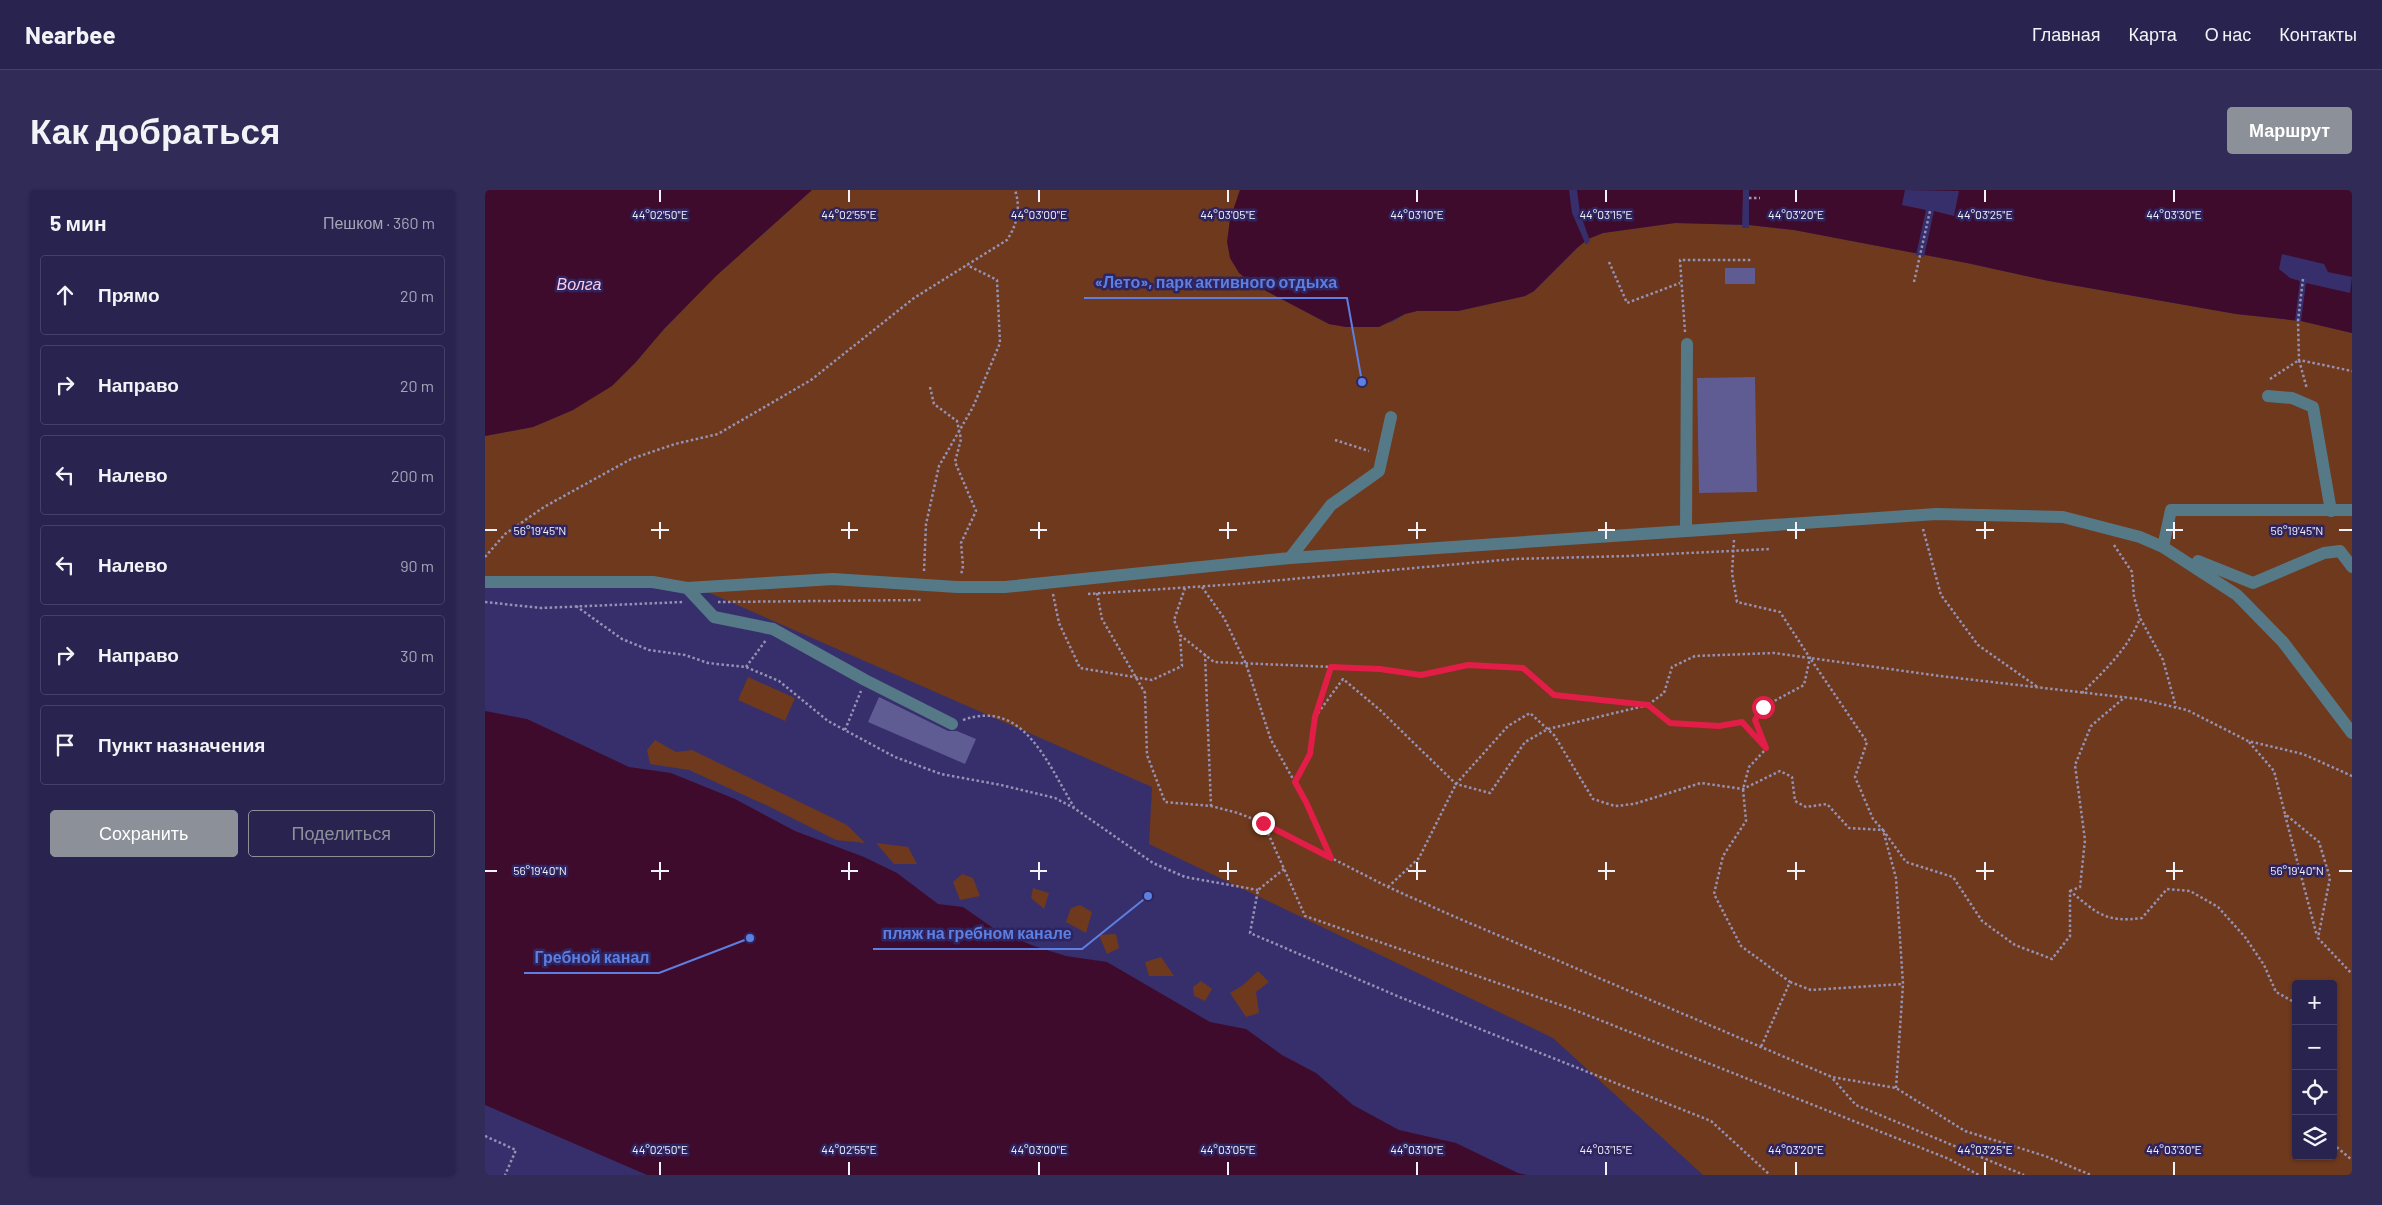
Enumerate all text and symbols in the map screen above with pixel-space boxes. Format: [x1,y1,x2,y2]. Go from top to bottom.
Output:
text: Nearbee [25,20,116,49]
text: Главная [2032,23,2101,45]
text: Карта [2129,23,2177,45]
text: О нас [2205,23,2251,45]
text: Контакты [2279,23,2357,45]
button: Маршрут [2227,107,2352,154]
text: Как добраться [30,109,280,151]
text: 44°02'50"E [632,207,688,221]
text: 44°02'55"E [821,207,877,221]
text: 44°03'00"E [1011,207,1067,221]
text: 44°03'05"E [1200,207,1256,221]
text: 44°03'10"E [1390,207,1444,221]
text: 44°03'15"E [1579,207,1633,221]
text: 44°03'20"E [1768,207,1824,221]
text: 44°03'25"E [1957,207,2013,221]
text: 44°03'30"E [2146,207,2202,221]
text: 5 мин [50,210,107,235]
text: Пешком · 360 m [323,213,435,232]
callout: «Лето», парк активного отдыха [1084,267,1347,298]
text: «Лето», парк активного отдыха [1095,272,1337,291]
water label: Волга [557,274,602,293]
icon: ahead [51,281,79,309]
text: Прямо [98,283,160,306]
text: 20 m [400,286,434,305]
icon: right [51,371,79,399]
text: Направо [98,373,179,396]
text: 20 m [400,376,434,395]
icon: left [51,461,79,489]
text: Налево [98,463,168,486]
text: 200 m [391,466,434,485]
text: 56°19'45"N [514,523,566,537]
text: 56°19'45"N [2271,523,2323,537]
icon: left [51,551,79,579]
text: Налево [98,553,168,576]
text: 90 m [400,556,434,575]
icon: right [51,641,79,669]
text: Направо [98,643,179,666]
text: 30 m [400,646,434,665]
route start [1752,696,1775,719]
icon: arrive [51,731,79,759]
text: Пункт назначения [98,733,265,756]
button: Сохранить [50,810,238,857]
button: Поделиться [248,810,435,857]
route end [1252,812,1275,835]
text: 56°19'40"N [513,863,567,877]
text: 56°19'40"N [2270,863,2324,877]
callout: пляж на гребном канале [873,918,1082,949]
text: пляж на гребном канале [882,923,1072,942]
callout: Гребной канал [524,942,659,973]
text: Гребной канал [535,947,649,966]
map controls [2292,980,2337,1160]
button: + [2292,980,2337,1025]
button: − [2292,1025,2337,1070]
button: locate [2292,1070,2337,1115]
button: layers [2292,1115,2337,1160]
text: 44°02'50"E [632,1142,688,1156]
text: 44°02'55"E [821,1142,877,1156]
text: 44°03'00"E [1011,1142,1067,1156]
text: 44°03'05"E [1200,1142,1256,1156]
text: 44°03'10"E [1390,1142,1444,1156]
text: 44°03'15"E [1579,1142,1633,1156]
text: 44°03'20"E [1768,1142,1824,1156]
text: 44°03'25"E [1957,1142,2013,1156]
text: 44°03'30"E [2146,1142,2202,1156]

